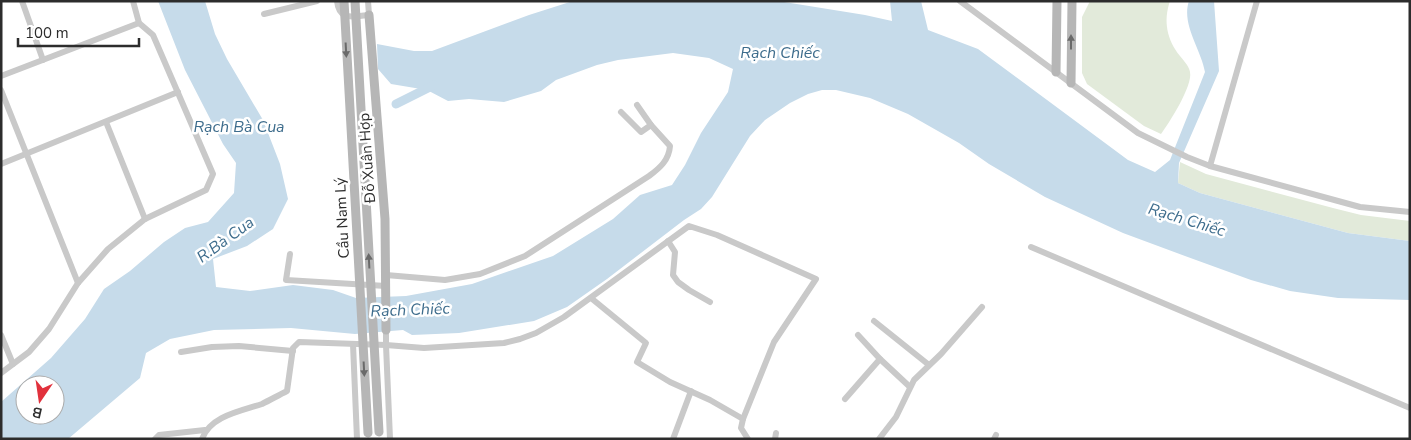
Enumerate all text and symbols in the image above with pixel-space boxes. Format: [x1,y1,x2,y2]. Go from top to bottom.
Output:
scale bar [18,15,139,47]
text: 100 m [25,23,69,43]
one-way arrow [1067,34,1075,50]
one-way arrow [343,42,351,58]
water label: Rạch Chiếc [740,42,820,64]
street label: Đỗ Xuân Hợp [354,112,380,205]
water label: Rạch Bà Cua [193,116,285,138]
street label: Cầu Nam Lý [330,177,354,259]
water label: Rạch Chiếc [1146,198,1228,242]
water label: R.Bà Cua [192,212,259,268]
one-way arrow [365,253,373,269]
water label: Rạch Chiếc [370,298,451,322]
one-way arrow [361,362,369,378]
north arrow [15,375,65,425]
text: B [30,402,44,423]

